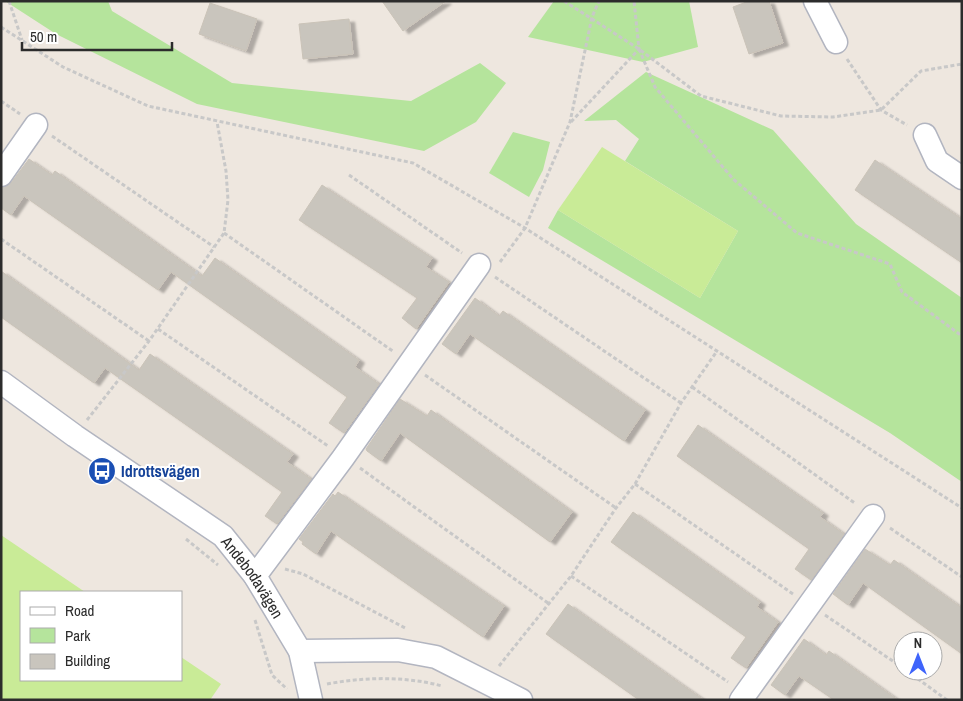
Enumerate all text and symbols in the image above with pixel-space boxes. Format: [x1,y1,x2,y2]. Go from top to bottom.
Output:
scale bar [22,20,172,52]
text: 50 m [30,26,57,47]
bus stop icon: Idrottsvägen [87,456,117,486]
place label: Idrottsvägen [121,460,200,482]
street label: Andebodavägen [216,531,289,622]
legend [20,591,182,681]
text: Road [65,600,94,621]
text: Park [65,625,91,646]
north arrow [893,631,943,681]
text: N [914,634,922,652]
text: Building [65,650,110,671]

